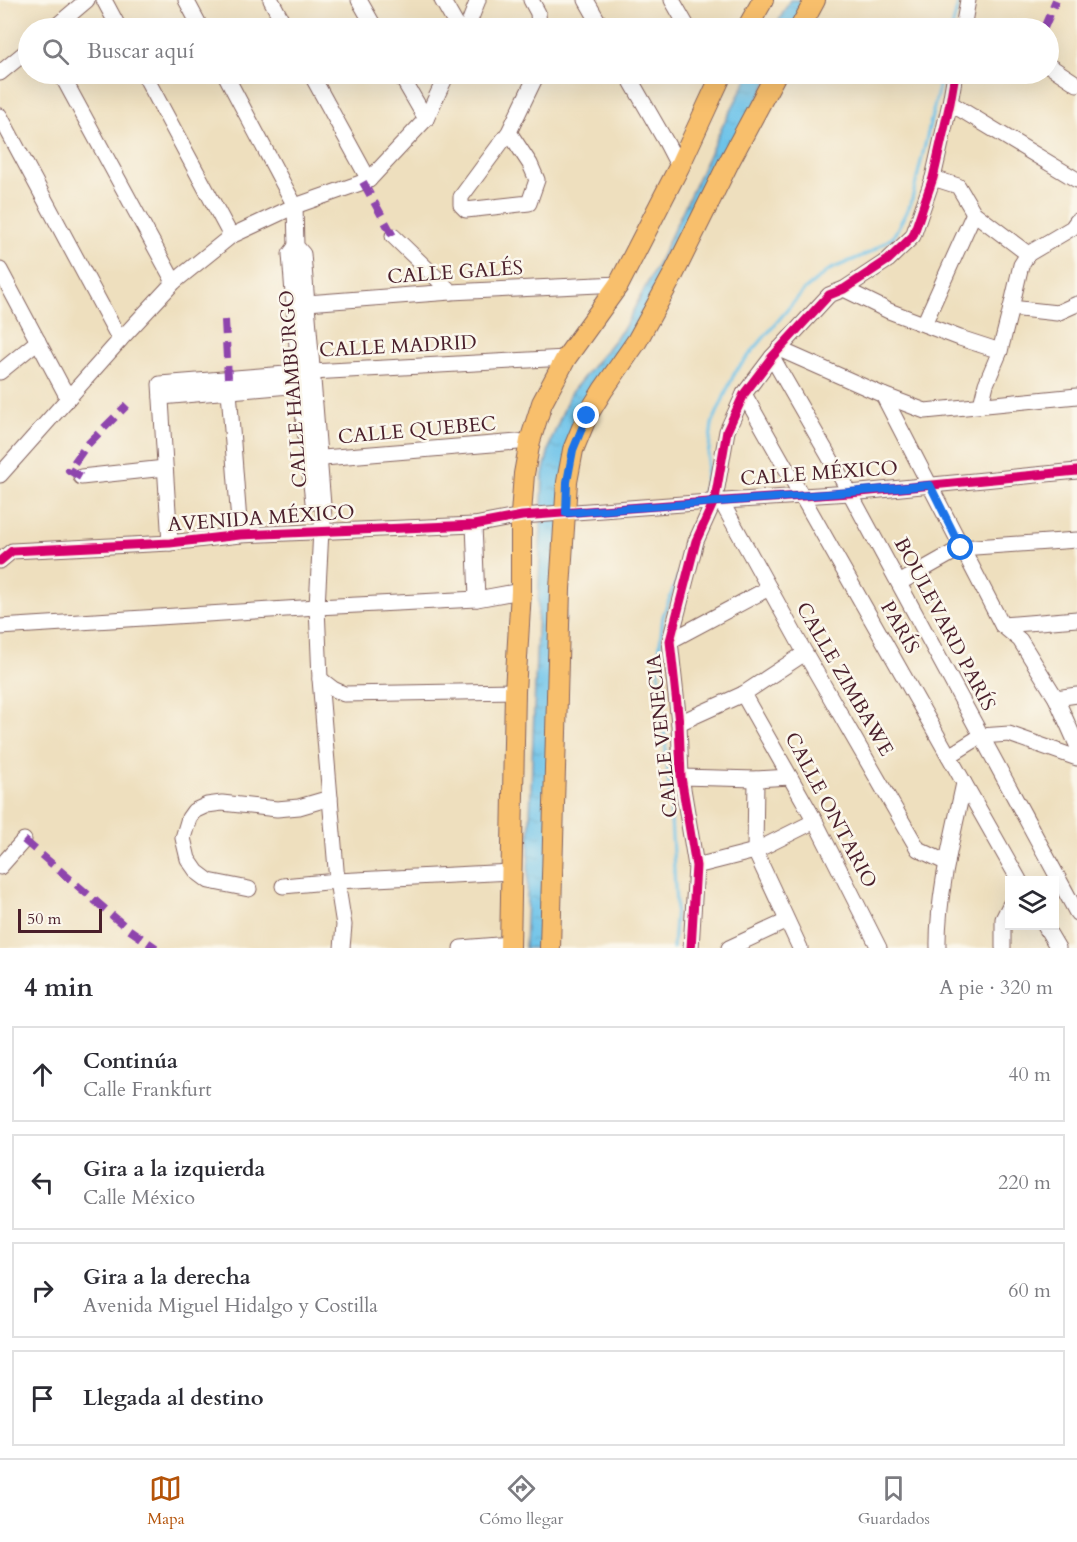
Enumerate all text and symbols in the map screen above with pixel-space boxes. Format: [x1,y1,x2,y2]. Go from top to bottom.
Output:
search box [18,18,1059,84]
icon: search [39,35,72,68]
text: Buscar aquí [87,36,194,66]
street label: CALLE GALÉS [386,254,524,290]
street label: CALLE HAMBURGO [273,289,313,489]
street label: CALLE MADRID [319,328,477,364]
route end [573,402,599,428]
street label: CALLE QUEBEC [337,410,497,450]
street label: CALLE MÉXICO [739,454,899,492]
street label: AVENIDA MÉXICO [167,498,355,538]
street label: BOULEVARD PARÍS [889,533,1001,715]
route start [947,534,973,560]
street label: PARÍS [875,596,925,658]
street label: CALLE ZIMBAWE [790,597,900,761]
street label: CALLE VENECIA [640,652,684,819]
street label: CALLE ONTARIO [779,727,883,893]
map controls [1005,876,1059,930]
button: layers [1005,876,1059,930]
scale bar [18,906,102,934]
text: 50 m [27,908,61,930]
text: 4 min [24,970,93,1005]
text: A pie · 320 m [939,974,1053,1001]
text: Continúa [83,1046,178,1076]
icon: ahead [26,1058,59,1091]
text: 40 m [1008,1061,1051,1088]
text: Calle Frankfurt [83,1076,212,1103]
text: Gira a la izquierda [83,1154,266,1184]
icon: left [26,1166,59,1199]
text: 220 m [998,1169,1051,1196]
text: Calle México [83,1184,195,1211]
text: Gira a la derecha [83,1262,251,1292]
icon: right [26,1274,59,1307]
text: 60 m [1008,1277,1051,1304]
text: Avenida Miguel Hidalgo y Costilla [83,1292,378,1319]
icon: arrive [26,1382,59,1415]
text: Llegada al destino [83,1383,264,1413]
tab: Mapa [147,1472,185,1530]
tab: Cómo llegar [479,1472,563,1530]
tab: Guardados [858,1472,930,1530]

